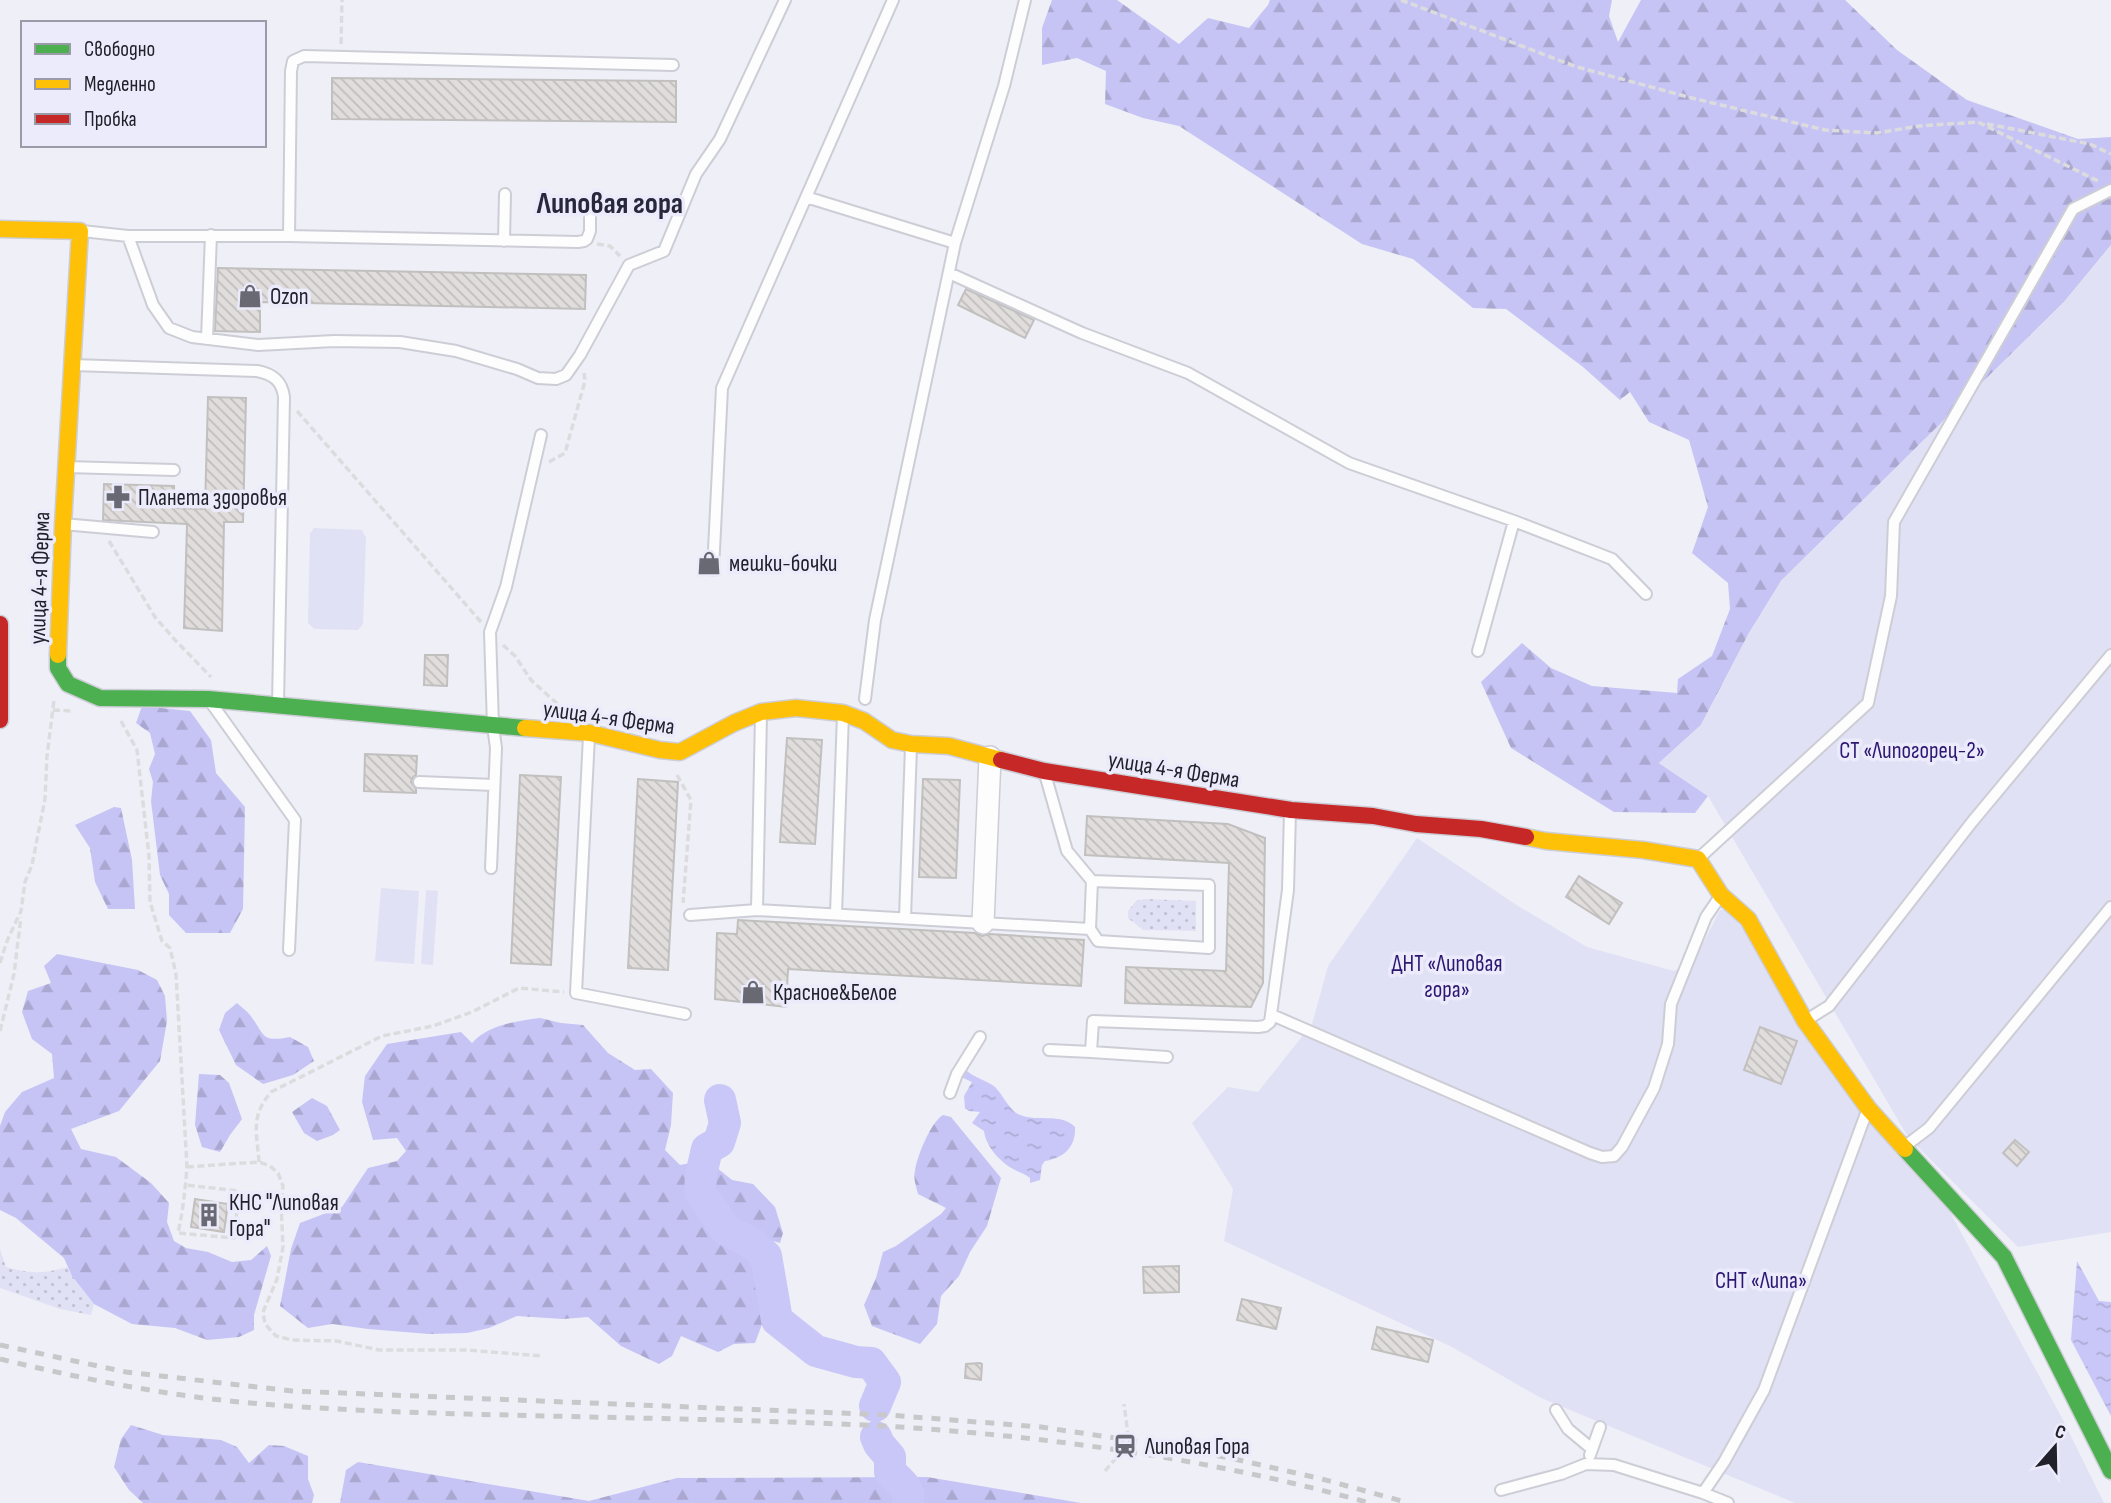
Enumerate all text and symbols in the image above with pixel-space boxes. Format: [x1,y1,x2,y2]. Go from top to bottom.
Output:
legend [21,21,266,147]
text: Свободно [84,37,155,62]
text: Медленно [84,72,156,97]
text: Пробка [84,107,137,132]
district label: Липовая гора [536,186,683,222]
shop icon: Ozon [236,282,264,310]
place label: Ozon [270,283,309,311]
pharmacy icon: Планета здоровья [104,483,132,511]
place label: Планета здоровья [138,484,287,512]
street label: улица 4-я Ферма [24,511,56,645]
shop icon: мешки-бочки [695,549,723,577]
place label: мешки-бочки [729,550,837,578]
street label: улица 4-я Ферма [541,695,677,741]
park label: СТ «Липогорец-2» [1839,737,1985,765]
street label: улица 4-я Ферма [1106,746,1242,794]
park label: ДНТ «Липовая гора» [1392,950,1502,1004]
shop icon: Красное&Белое [739,978,767,1006]
place label: Красное&Белое [773,979,897,1007]
place label: КНС "Липовая Гора" [229,1189,339,1243]
building icon: КНС "Липовая Гора" [195,1201,223,1229]
park label: СНТ «Липа» [1715,1267,1807,1295]
north arrow [2020,1412,2090,1482]
text: С [2052,1420,2069,1445]
station icon: Липовая Гора [1111,1432,1139,1460]
place label: Липовая Гора [1144,1433,1250,1461]

